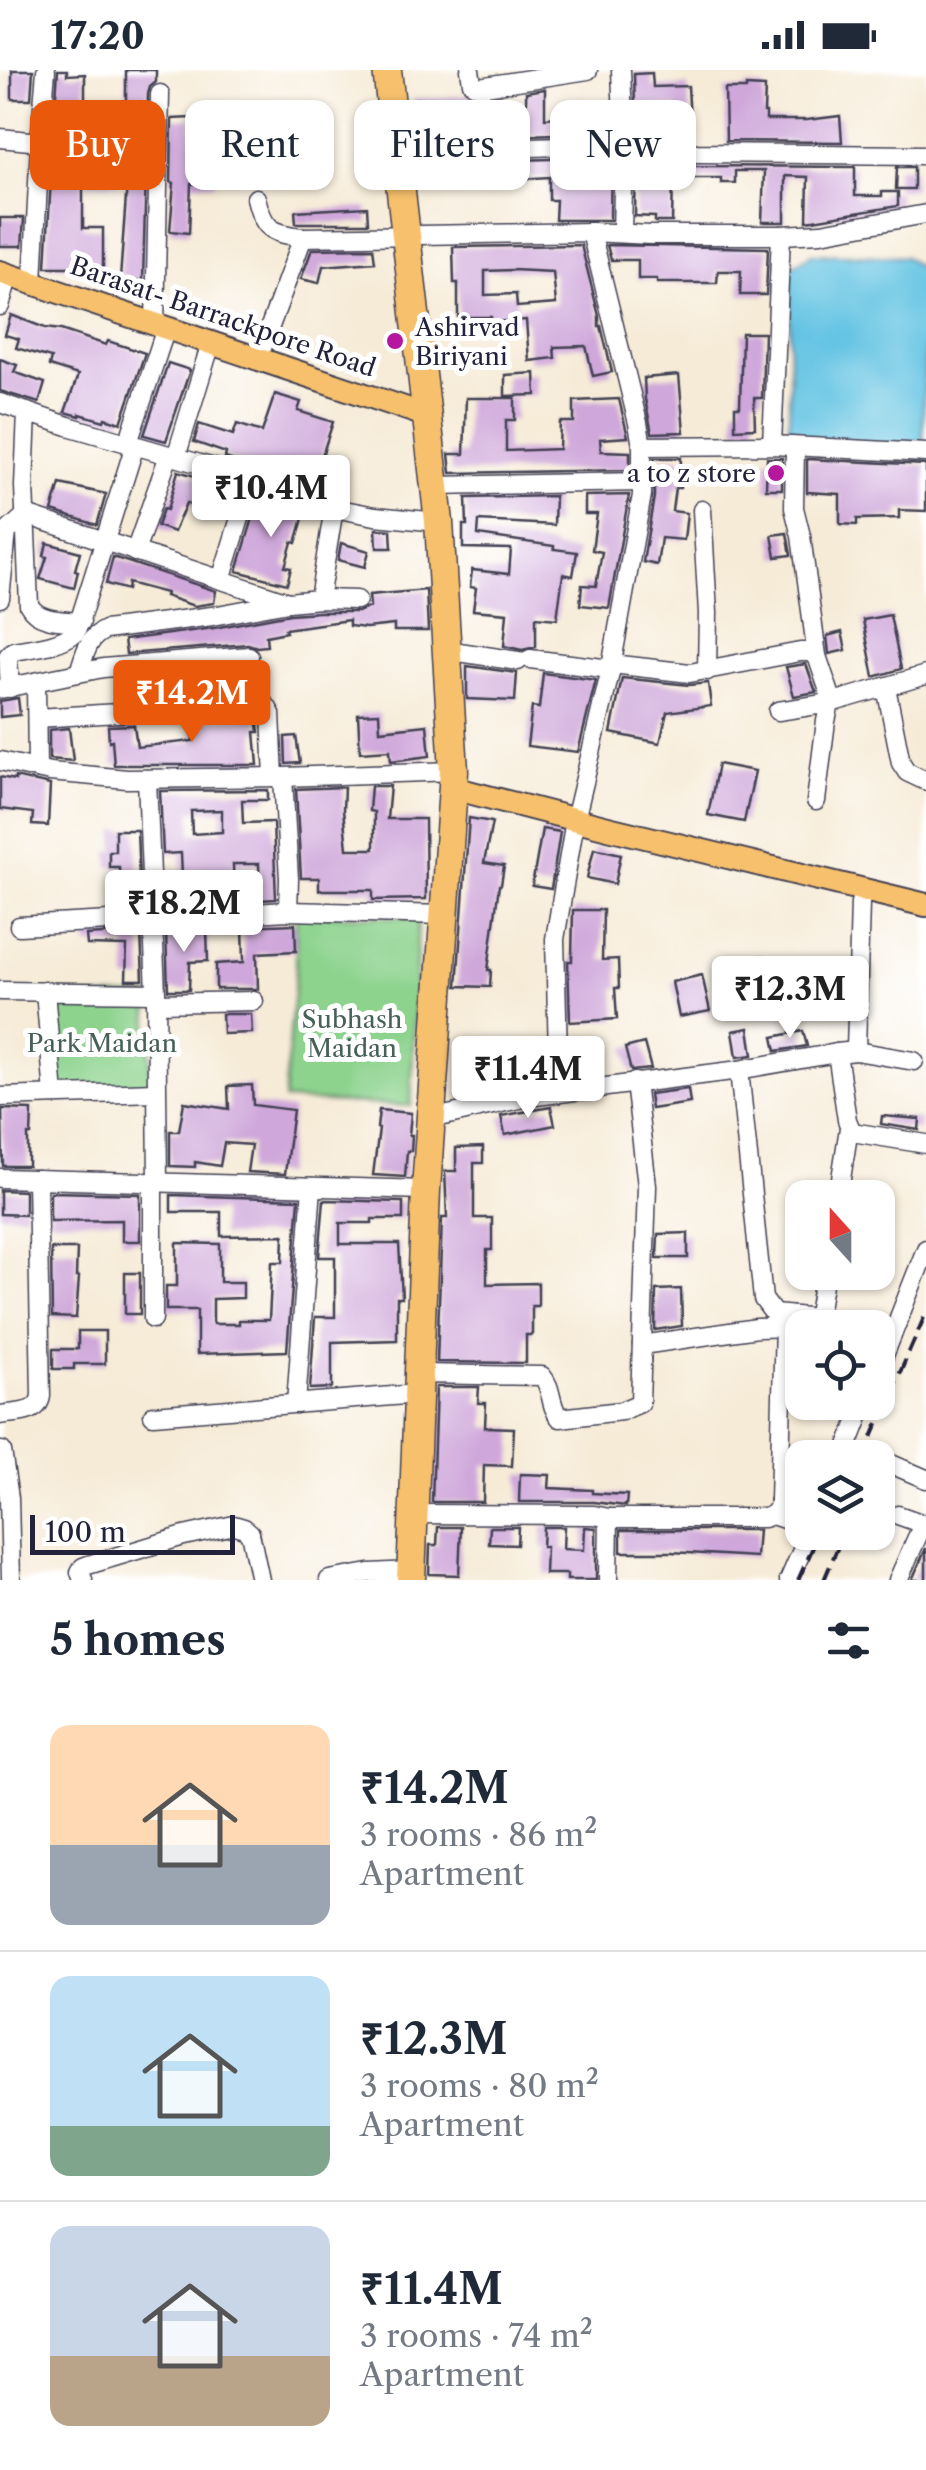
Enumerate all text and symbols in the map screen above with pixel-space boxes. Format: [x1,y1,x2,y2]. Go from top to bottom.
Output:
text: 17:20 [50,12,145,59]
chip: Buy [30,100,165,190]
chip: Rent [185,100,334,190]
chip: Filters [354,100,530,190]
chip: New [550,100,696,190]
street label: Barasat- Barrackpore Road [66,250,380,384]
place label: Ashirvad Biriyani [414,312,519,372]
marker: Ashirvad Biriyani [384,330,406,352]
pin: ₹10.4M [190,455,352,540]
place label: a to z store [627,458,756,489]
marker: a to z store [765,462,787,484]
text: ₹10.4M [214,468,328,507]
pin: ₹14.2M [111,660,273,745]
text: ₹14.2M [135,673,249,712]
pin: ₹18.2M [103,870,265,955]
text: ₹18.2M [127,883,241,922]
pin: ₹12.3M [709,956,871,1041]
text: ₹12.3M [734,969,846,1008]
park label: Subhash Maidan [302,1004,403,1064]
park label: Park Maidan [27,1028,178,1059]
pin: ₹11.4M [447,1036,609,1121]
text: ₹11.4M [474,1049,582,1088]
north arrow [785,1180,895,1290]
map controls [785,1180,895,1550]
button: locate [785,1310,895,1420]
button: layers [785,1440,895,1550]
scale bar [30,1510,235,1554]
text: 100 m [45,1515,126,1549]
icon: filters [821,1613,876,1668]
text: 5 homes [50,1614,226,1666]
text: ₹14.2M [360,1762,509,1814]
icon: home [130,1765,250,1885]
text: 3 rooms · 86 m² [360,1815,597,1854]
text: Apartment [360,1854,524,1893]
text: ₹12.3M [360,2013,508,2065]
icon: home [130,2016,250,2136]
text: 3 rooms · 80 m² [360,2066,599,2105]
text: Apartment [360,2105,524,2144]
text: ₹11.4M [360,2263,503,2315]
icon: home [130,2266,250,2386]
text: 3 rooms · 74 m² [360,2316,593,2355]
text: Apartment [360,2355,524,2394]

